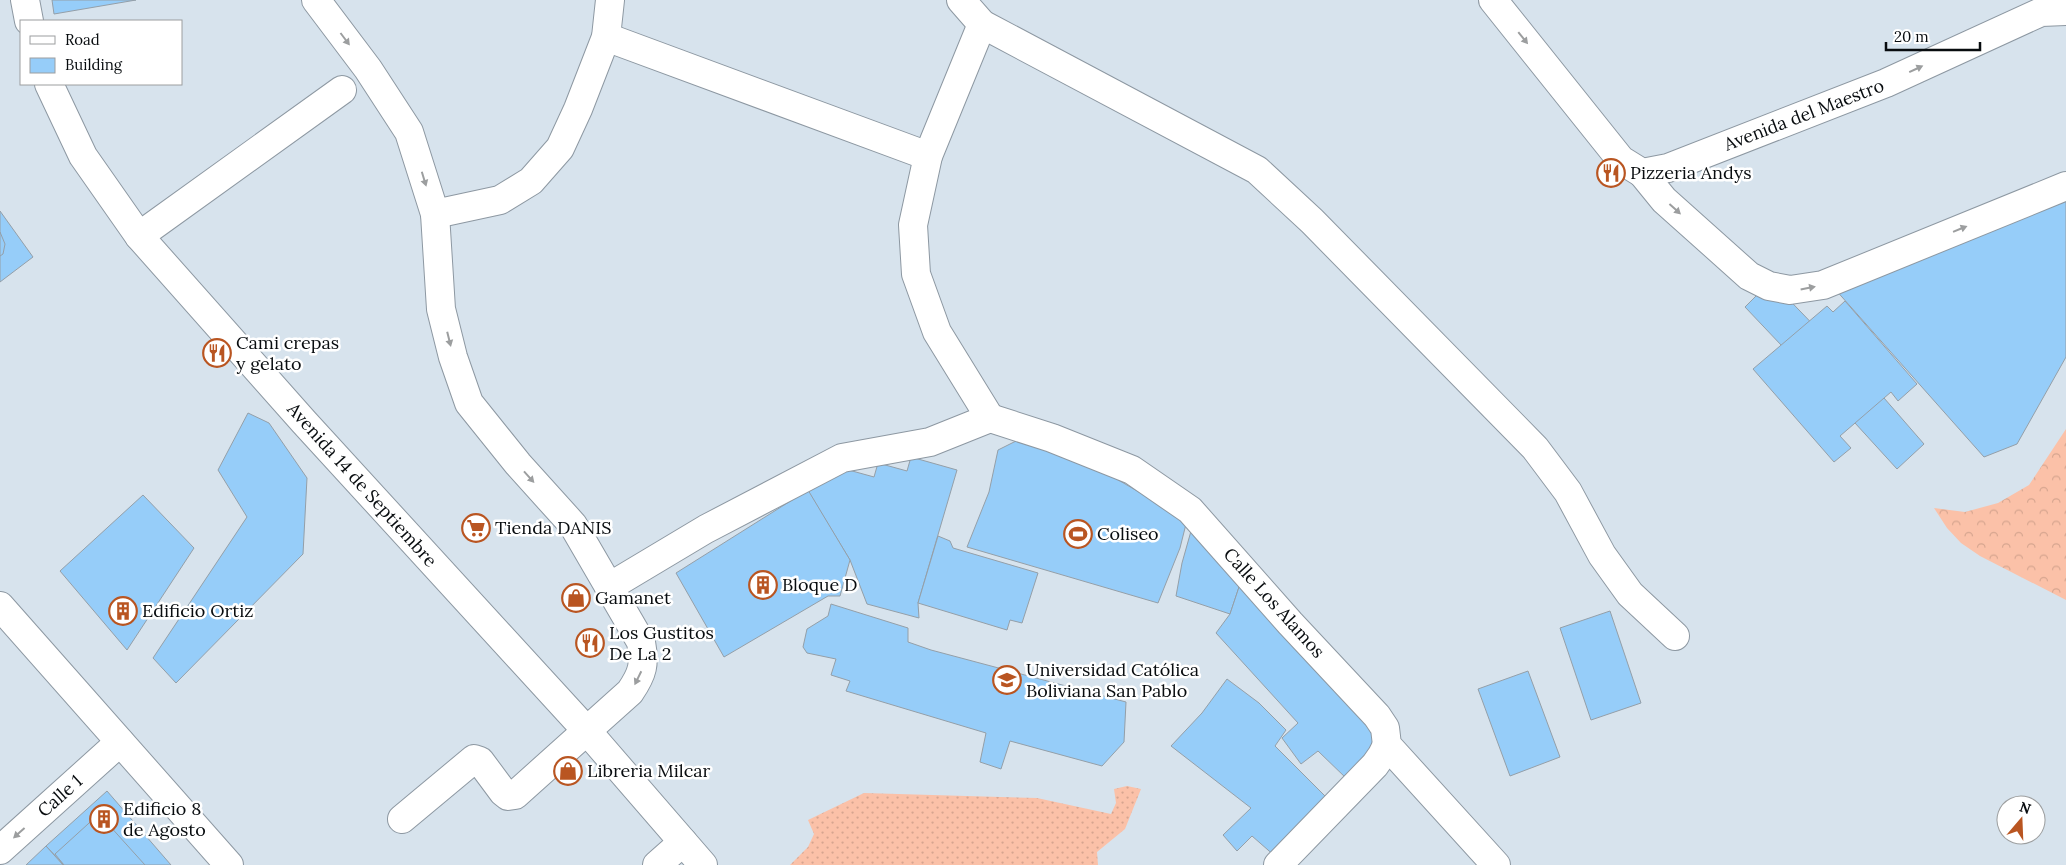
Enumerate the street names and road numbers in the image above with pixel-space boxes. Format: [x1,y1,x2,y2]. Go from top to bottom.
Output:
street label: Avenida del Maestro [1720,73,1887,156]
street label: Avenida 14 de Septiembre [282,397,442,572]
street label: Calle Los Alamos [1219,543,1330,663]
street label: Calle 1 [32,769,87,822]

